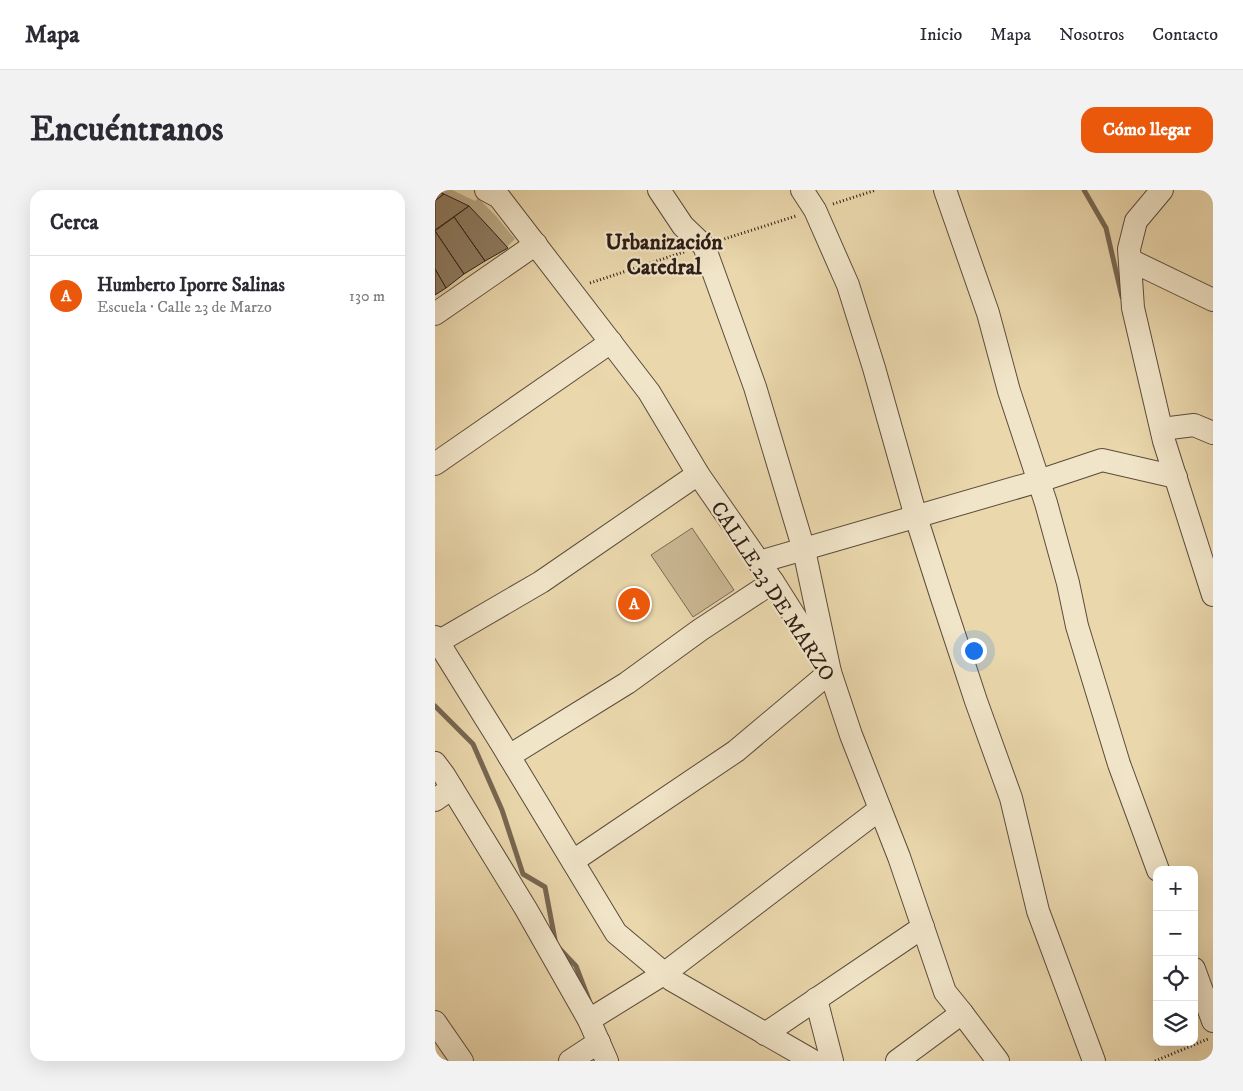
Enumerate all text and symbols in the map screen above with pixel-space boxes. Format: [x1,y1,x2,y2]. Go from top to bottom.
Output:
text: Mapa [25,20,79,50]
text: Inicio [920,24,962,46]
text: Mapa [990,24,1031,46]
text: Nosotros [1059,24,1124,46]
text: Contacto [1152,24,1218,46]
button: Cómo llegar [1081,107,1213,153]
text: Encuéntranos [30,108,224,152]
text: Cerca [50,210,98,236]
district label: Urbanización Catedral [605,229,723,281]
text: Humberto Iporre Salinas [97,274,285,297]
text: A [61,286,71,306]
text: 130 m [349,286,385,306]
text: Escuela · Calle 23 de Marzo [97,297,272,317]
street label: CALLE 23 DE MARZO [704,497,840,686]
pin: A [618,585,650,623]
your location [961,638,987,664]
map controls [1153,866,1198,1046]
button: + [1153,866,1198,911]
button: − [1153,911,1198,956]
button: locate [1153,956,1198,1001]
button: layers [1153,1001,1198,1046]

